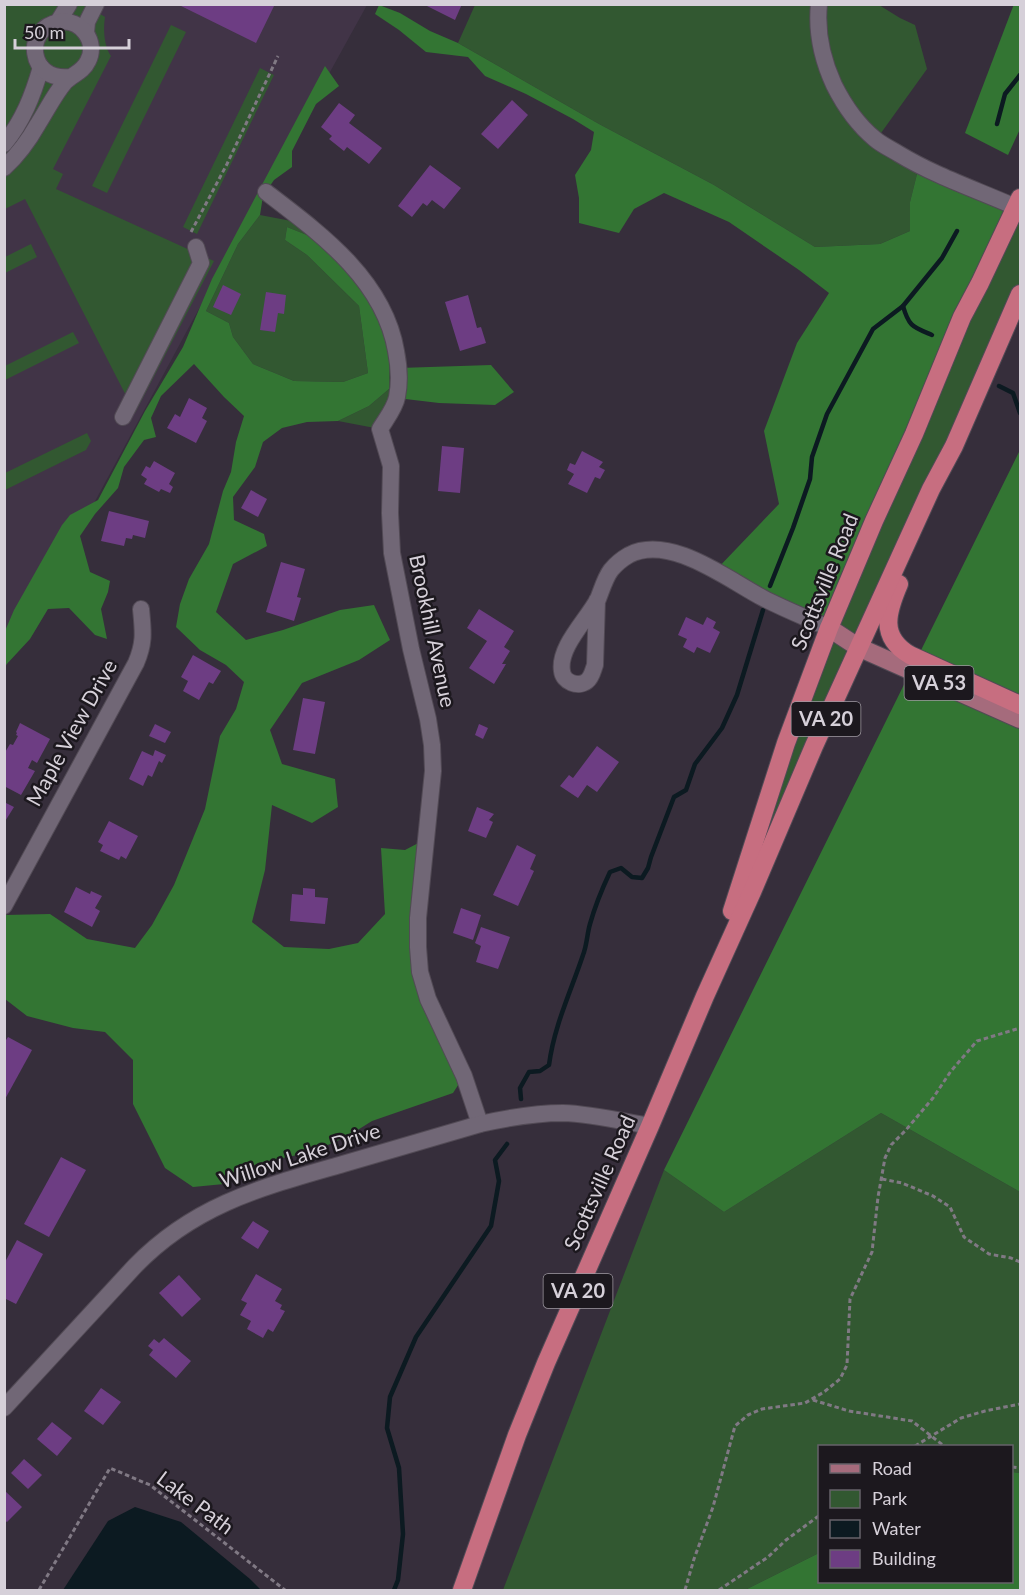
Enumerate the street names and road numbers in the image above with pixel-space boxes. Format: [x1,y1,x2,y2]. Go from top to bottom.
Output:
street label: Scottsville Road [785,510,862,653]
street label: Brookhill Avenue [405,552,462,710]
street label: Maple View Drive [20,655,121,810]
road number: VA 53 [904,666,974,700]
road number: VA 20 [792,702,860,736]
street label: Scottsville Road [558,1111,640,1254]
street label: Willow Lake Drive [216,1117,383,1192]
road number: VA 20 [544,1274,612,1308]
street label: Lake Path [153,1465,239,1539]

